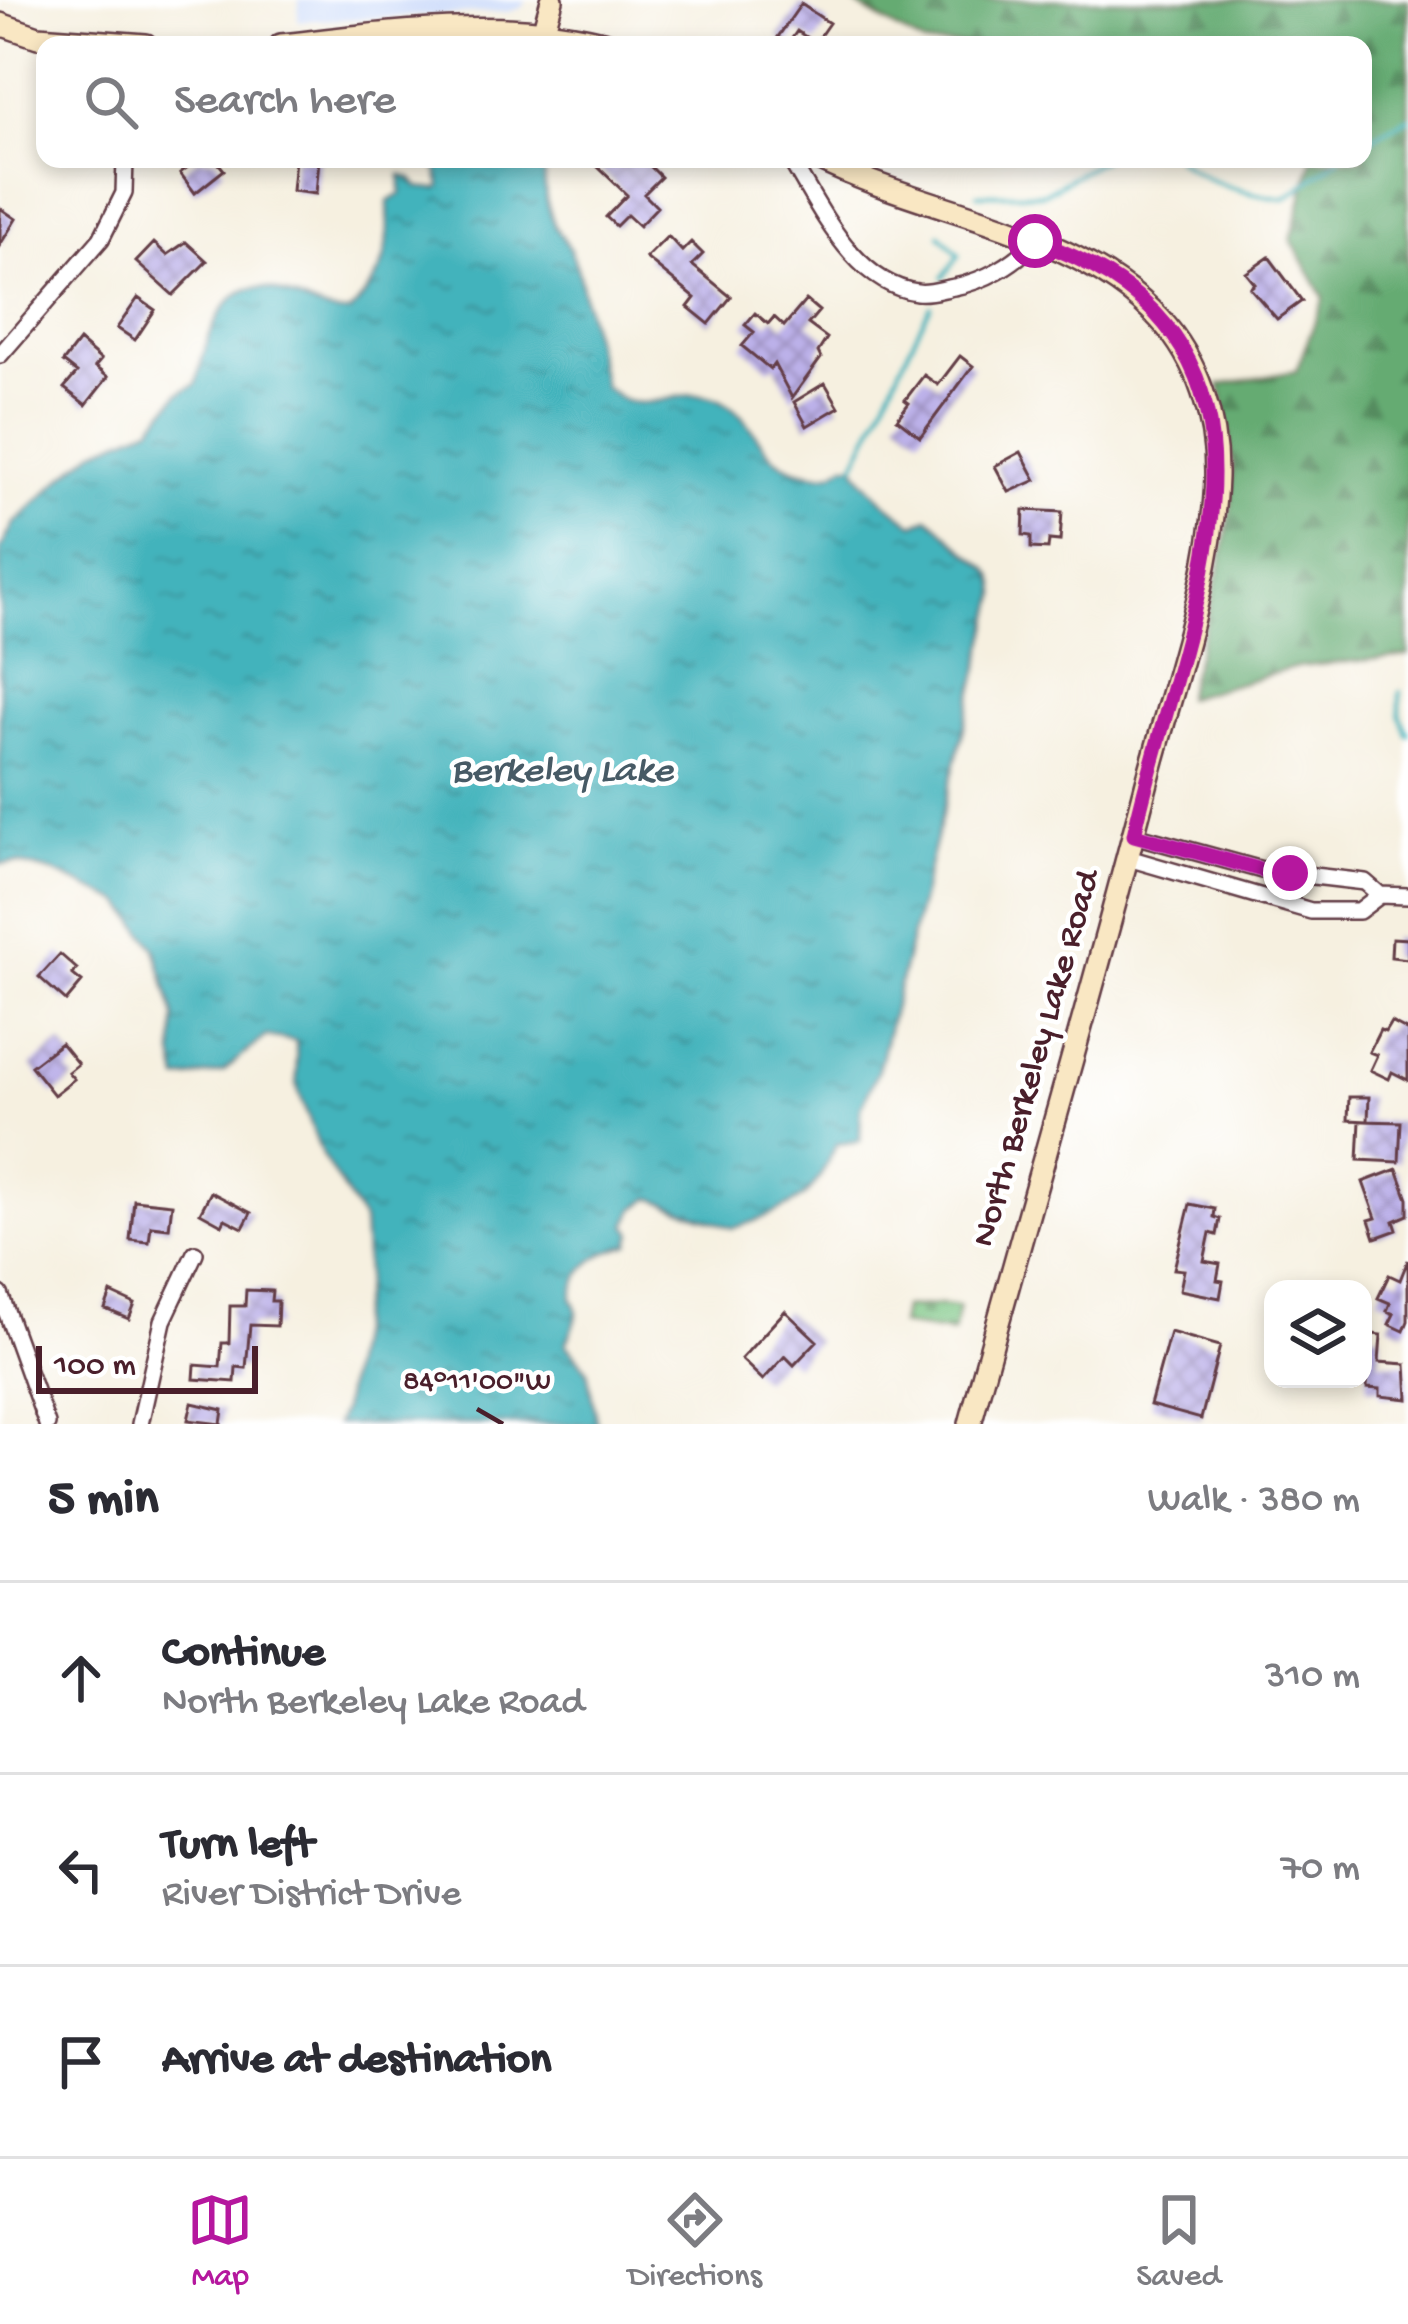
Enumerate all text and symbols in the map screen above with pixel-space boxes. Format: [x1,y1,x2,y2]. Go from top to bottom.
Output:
search box [36,36,1372,168]
icon: search [78,69,144,135]
text: Search here [174,76,396,129]
route start [1008,214,1062,268]
water label: Berkeley Lake [451,750,675,796]
route end [1263,846,1317,900]
street label: North Berkeley Lake Road [964,863,1113,1252]
map controls [1264,1280,1372,1388]
button: layers [1264,1280,1372,1388]
scale bar [36,1340,258,1393]
text: 100 m [54,1348,136,1386]
text: 84°11'00"W [403,1366,551,1401]
text: 5 min [48,1472,158,1532]
text: Walk · 380 m [1148,1479,1360,1525]
text: Continue [162,1628,325,1681]
icon: ahead [48,1645,114,1711]
text: 310 m [1265,1655,1360,1701]
text: North Berkeley Lake Road [162,1681,584,1727]
text: Turn left [162,1820,314,1873]
icon: left [48,1837,114,1903]
text: 70 m [1281,1847,1360,1893]
text: River District Drive [162,1873,461,1919]
icon: arrive [48,2029,114,2095]
text: Arrive at destination [162,2035,551,2088]
tab: Map [187,2187,253,2297]
tab: Directions [628,2187,762,2297]
tab: Saved [1136,2187,1221,2297]

